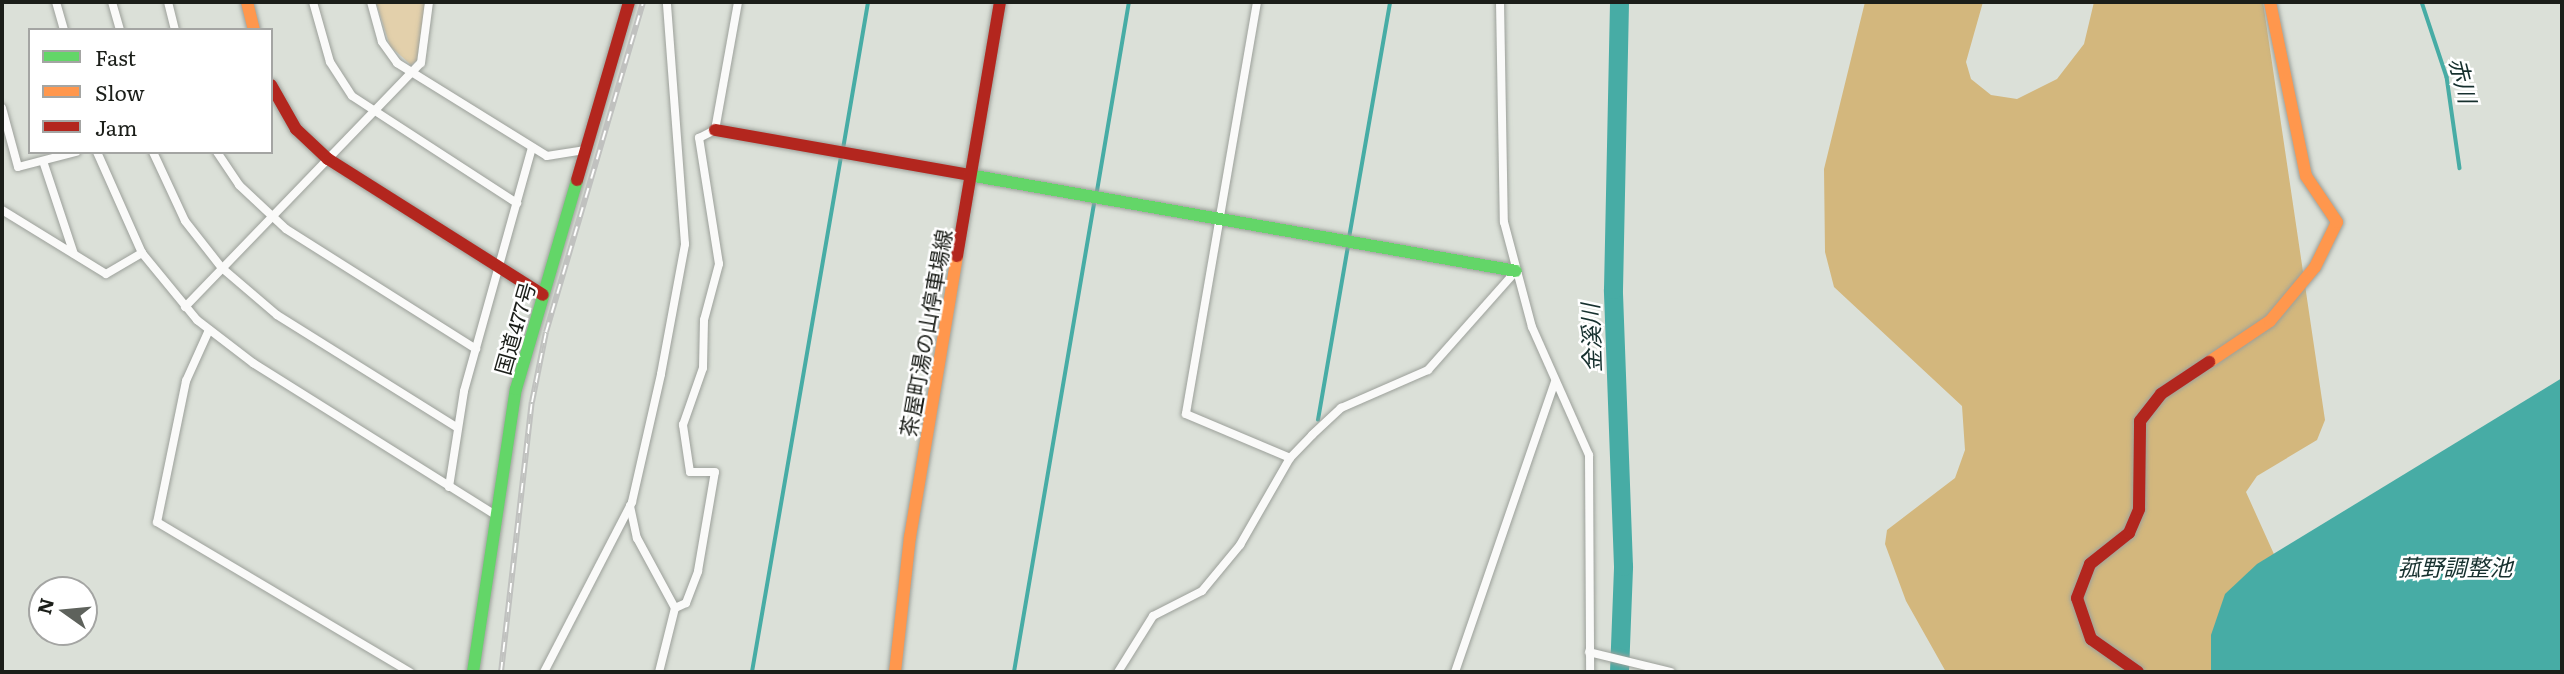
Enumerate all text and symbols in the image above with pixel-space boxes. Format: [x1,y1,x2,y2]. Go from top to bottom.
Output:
legend [28,28,273,154]
text: Fast [95,41,136,72]
water label: 赤川 [2445,54,2483,106]
text: Slow [95,76,145,107]
text: Jam [95,111,137,142]
street label: 茶屋町湯の山停車場線 [894,227,956,439]
street label: 国道477号 [489,279,539,377]
water label: 金溪川 [1575,303,1605,373]
water label: 菰野調整池 [2398,552,2512,580]
north arrow [28,576,98,646]
text: N [29,595,60,617]

